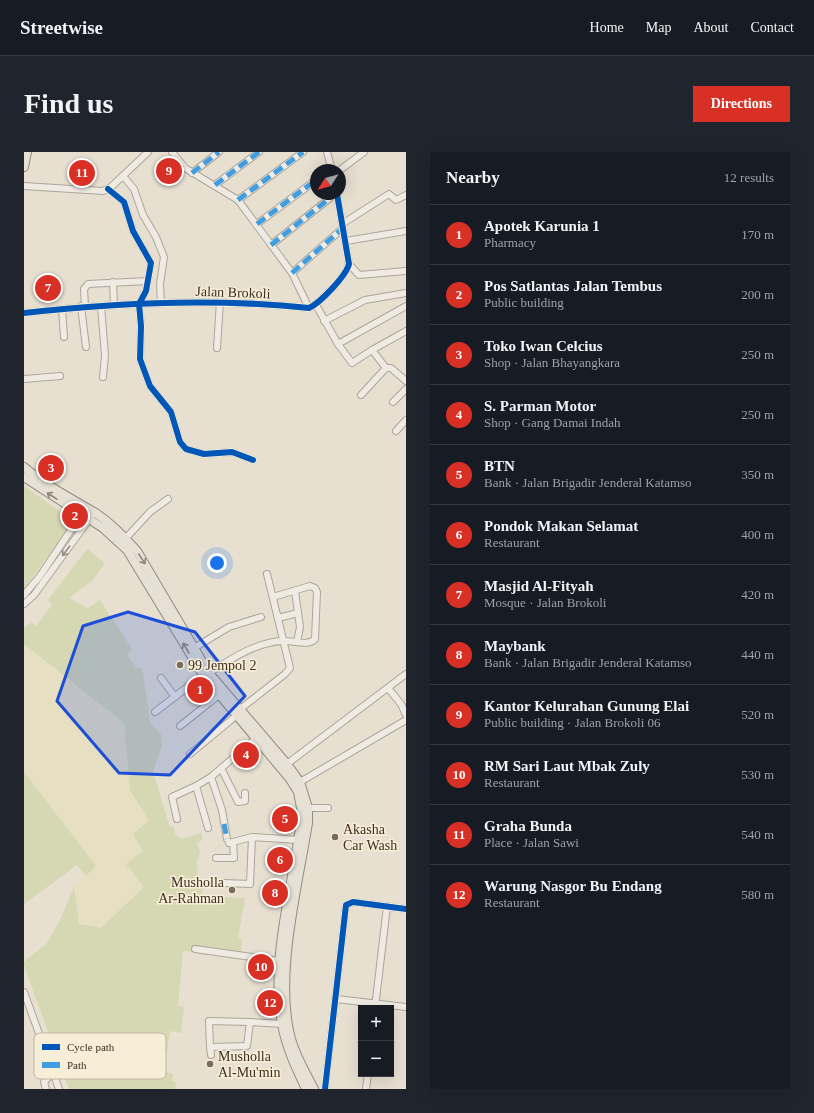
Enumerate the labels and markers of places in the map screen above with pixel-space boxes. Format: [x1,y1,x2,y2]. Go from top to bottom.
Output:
pin: 9 [156,156,182,186]
pin: 11 [69,158,95,188]
pin: 7 [35,273,61,303]
pin: 3 [38,453,64,483]
pin: 2 [62,501,88,531]
place label: 99 Jempol 2 [188,658,256,673]
marker: 99 Jempol 2 [175,660,185,670]
pin: 1 [187,675,213,705]
pin: 4 [233,740,259,770]
pin: 5 [272,804,298,834]
place label: Akasha Car Wash [343,822,397,853]
marker: Akasha Car Wash [330,832,340,842]
pin: 6 [267,845,293,875]
place label: Musholla Ar-Rahman [158,875,225,906]
pin: 8 [262,878,288,908]
marker: Musholla Ar-Rahman [227,885,237,895]
pin: 10 [248,952,274,982]
pin: 12 [257,988,283,1018]
place label: Musholla Al-Mu'min [218,1049,280,1080]
marker: Musholla Al-Mu'min [205,1059,215,1069]

